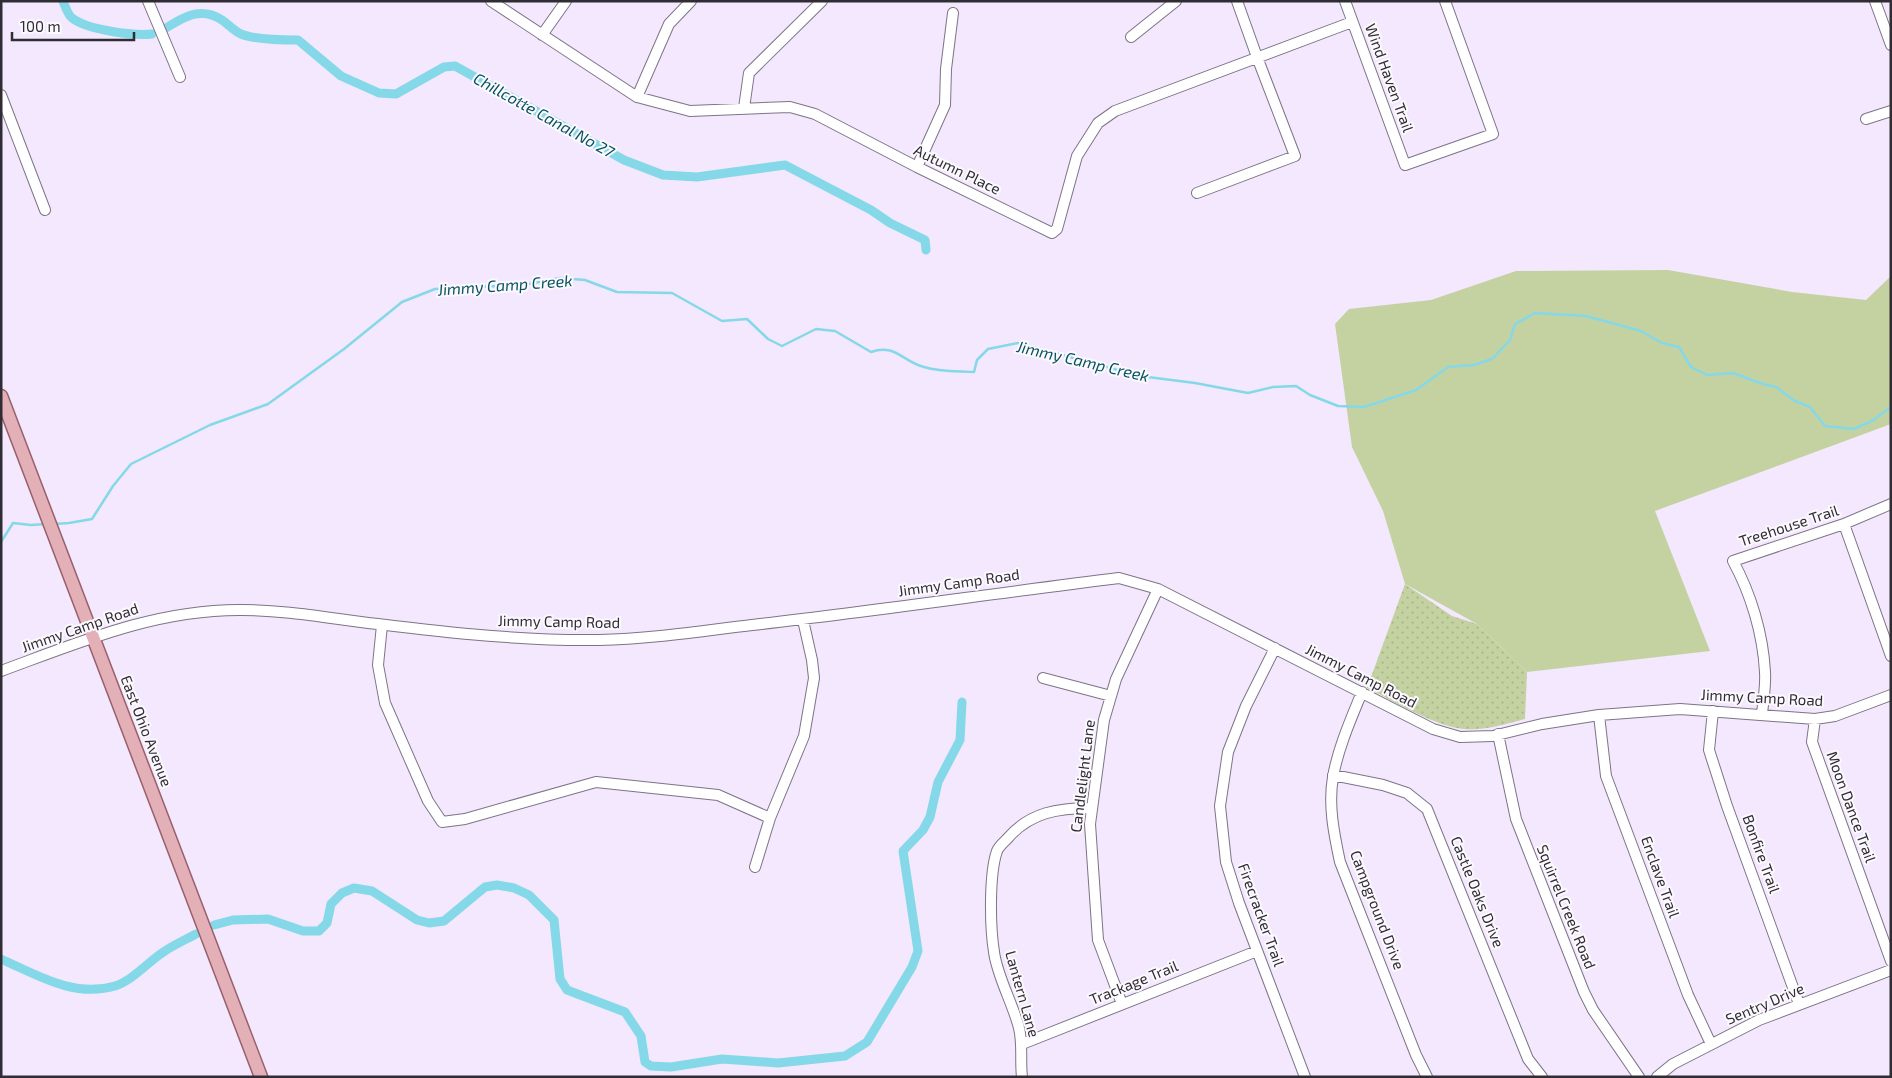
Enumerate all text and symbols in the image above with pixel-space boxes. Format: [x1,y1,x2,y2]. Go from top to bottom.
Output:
scale bar [12,10,135,42]
text: 100 m [20,17,61,35]
street label: Wind Haven Trail [1362,21,1418,135]
water label: Chillcotte Canal No 27 [471,68,619,162]
street label: Autumn Place [911,140,1004,198]
water label: Jimmy Camp Creek [436,270,573,300]
water label: Jimmy Camp Creek [1014,336,1151,386]
street label: Treehouse Trail [1737,500,1841,550]
street label: Jimmy Camp Road [897,565,1021,599]
street label: Jimmy Camp Road [19,599,141,656]
street label: Jimmy Camp Road [498,611,620,631]
street label: Jimmy Camp Road [1303,639,1420,711]
street label: East Ohio Avenue [117,673,176,789]
street label: Jimmy Camp Road [1700,685,1824,709]
street label: Candlelight Lane [1066,718,1098,833]
street label: Moon Dance Trail [1823,749,1881,865]
street label: Bonfire Trail [1739,812,1785,896]
street label: Castle Oaks Drive [1447,833,1508,950]
street label: Enclave Trail [1638,833,1684,921]
street label: Squirrel Creek Road [1534,842,1600,971]
street label: Campground Drive [1347,848,1409,972]
street label: Firecracker Trail [1235,861,1289,969]
street label: Lantern Lane [1002,948,1044,1039]
street label: Trackage Trail [1087,956,1181,1008]
street label: Sentry Drive [1723,978,1807,1028]

